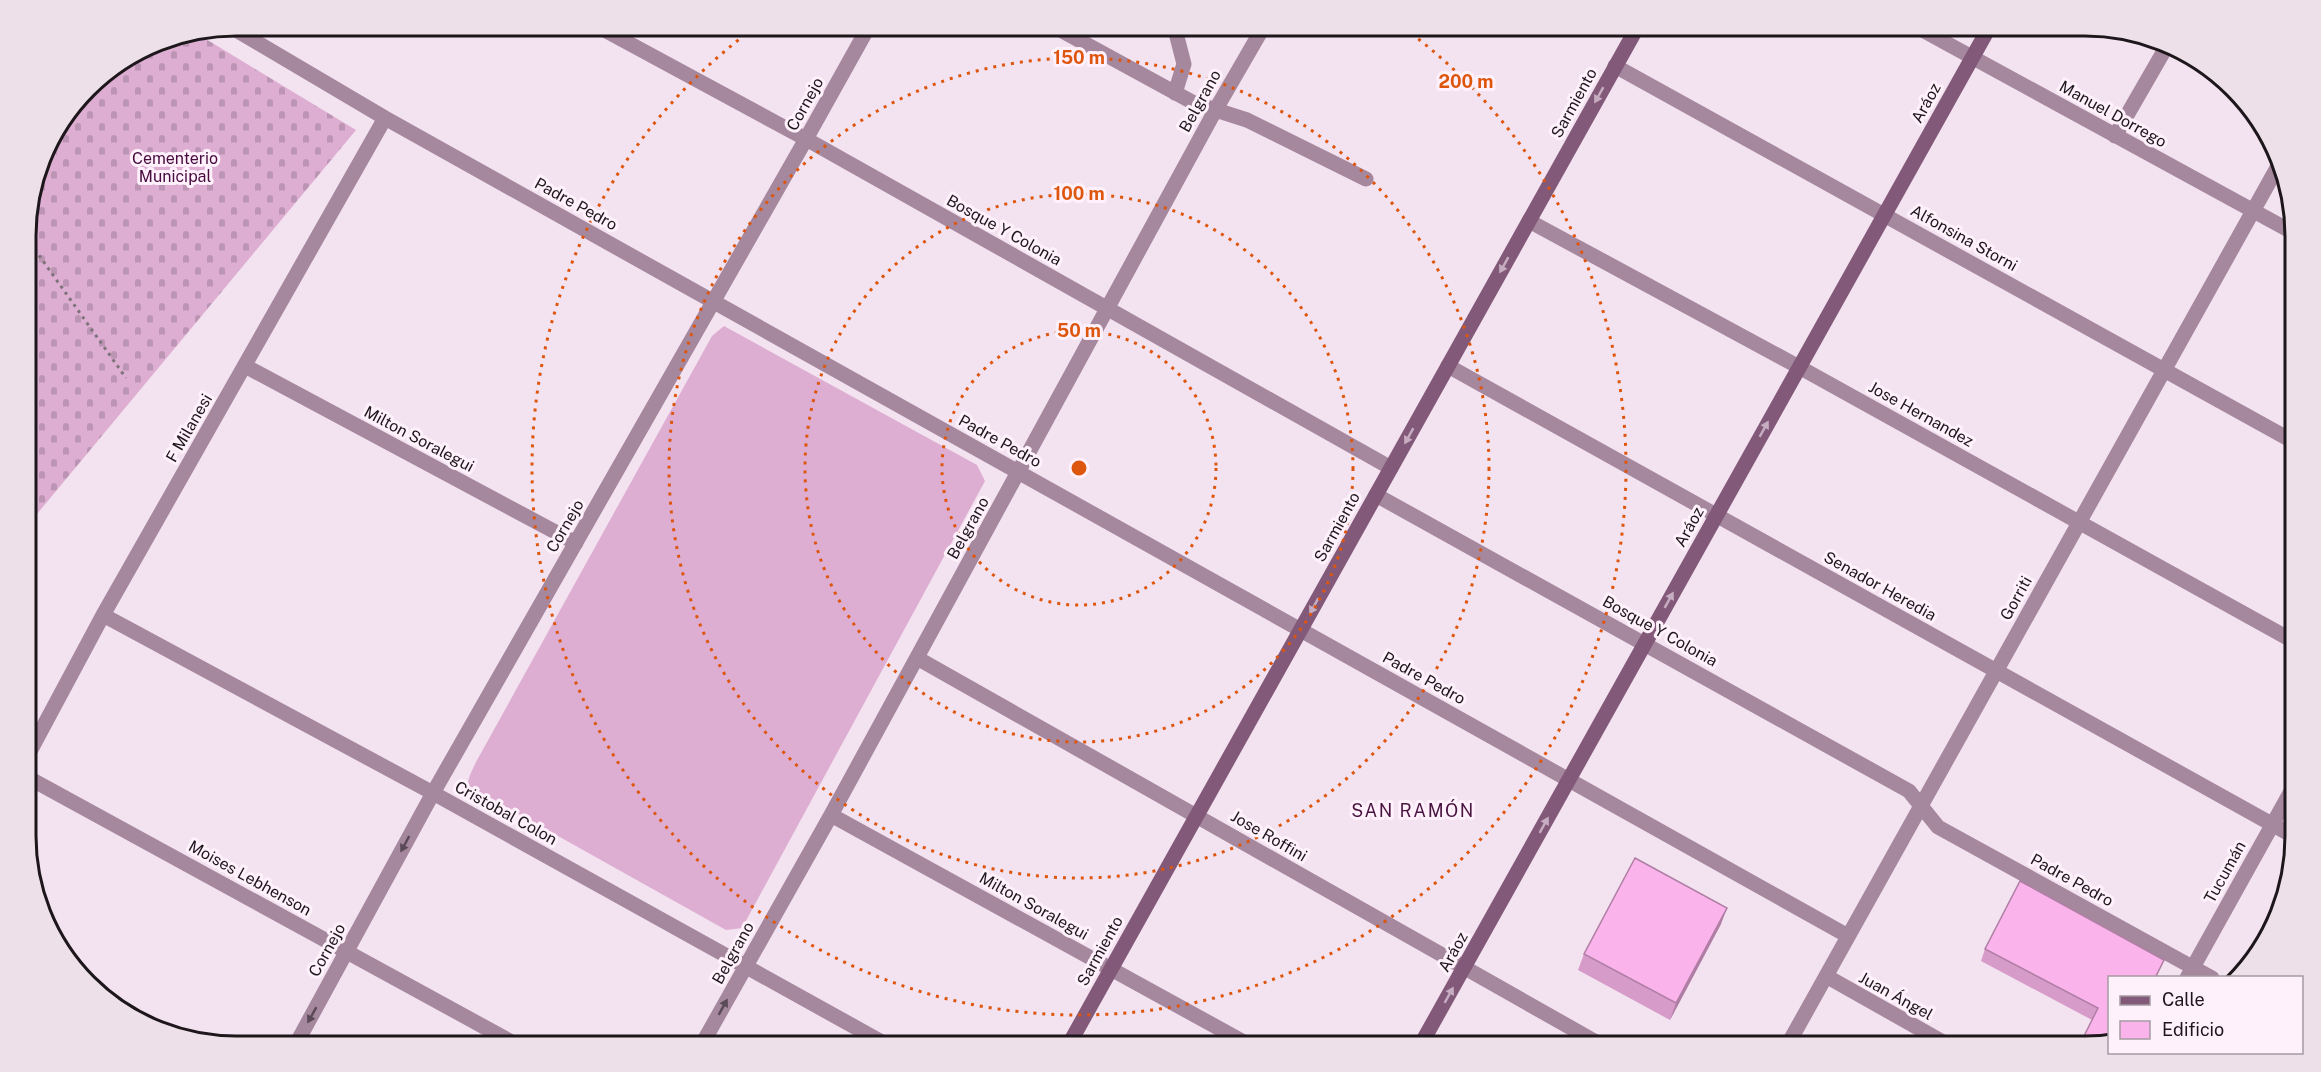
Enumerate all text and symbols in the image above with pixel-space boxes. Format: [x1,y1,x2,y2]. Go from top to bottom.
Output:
text: 150 m [1053,47,1105,68]
street label: Sarmiento [1547,65,1601,141]
street label: Belgrano [1175,67,1225,135]
text: 200 m [1439,71,1493,92]
street label: Cornejo [783,74,827,134]
street label: Manuel Dorrego [2056,77,2170,151]
street label: Aráoz [1907,79,1945,126]
one-way arrow [1594,87,1604,104]
park label: Cementerio Municipal [132,149,218,186]
street label: Padre Pedro [531,174,621,234]
text: 100 m [1053,183,1105,204]
street label: Bosque Y Colonia [943,191,1065,269]
street label: Alfonsina Storni [1907,201,2021,275]
one-way arrow [1499,257,1509,274]
text: 50 m [1057,320,1101,341]
street label: Jose Hernandez [1865,377,1977,451]
street label: F Milanesi [162,391,216,465]
street label: Milton Soralegui [361,402,477,476]
street label: Padre Pedro [955,411,1045,471]
one-way arrow [1759,420,1769,437]
one-way arrow [1404,427,1414,444]
centre of rings [1069,458,1089,478]
street label: Sarmiento [1310,489,1364,565]
street label: Belgrano [943,494,993,562]
street label: Cornejo [542,496,588,556]
street label: Aráoz [1670,503,1708,550]
street label: Senador Heredia [1821,547,1939,625]
street label: Gorriti [1996,573,2036,623]
one-way arrow [1664,591,1674,608]
street label: Bosque Y Colonia [1599,592,1721,670]
one-way arrow [1309,598,1319,615]
street label: Padre Pedro [1379,648,1469,708]
street label: Cristobal Colon [452,777,560,849]
district label: SAN RAMÓN [1351,799,1475,821]
street label: Jose Roffini [1227,807,1311,865]
one-way arrow [1539,817,1550,833]
street label: Moises Lebhenson [185,836,315,920]
one-way arrow [400,836,410,853]
street label: Tucumán [2200,838,2250,906]
street label: Padre Pedro [2027,850,2117,910]
street label: Milton Soralegui [976,868,1092,944]
street label: Sarmiento [1073,913,1127,989]
street label: Belgrano [708,919,758,987]
street label: Cornejo [305,920,349,980]
street label: Aráoz [1434,928,1472,975]
street label: Juan Ángel [1856,967,1937,1024]
legend [2108,976,2303,1054]
one-way arrow [1444,986,1454,1003]
text: Calle [2162,989,2205,1010]
one-way arrow [718,998,728,1015]
one-way arrow [307,1007,317,1024]
text: Edificio [2162,1019,2224,1040]

